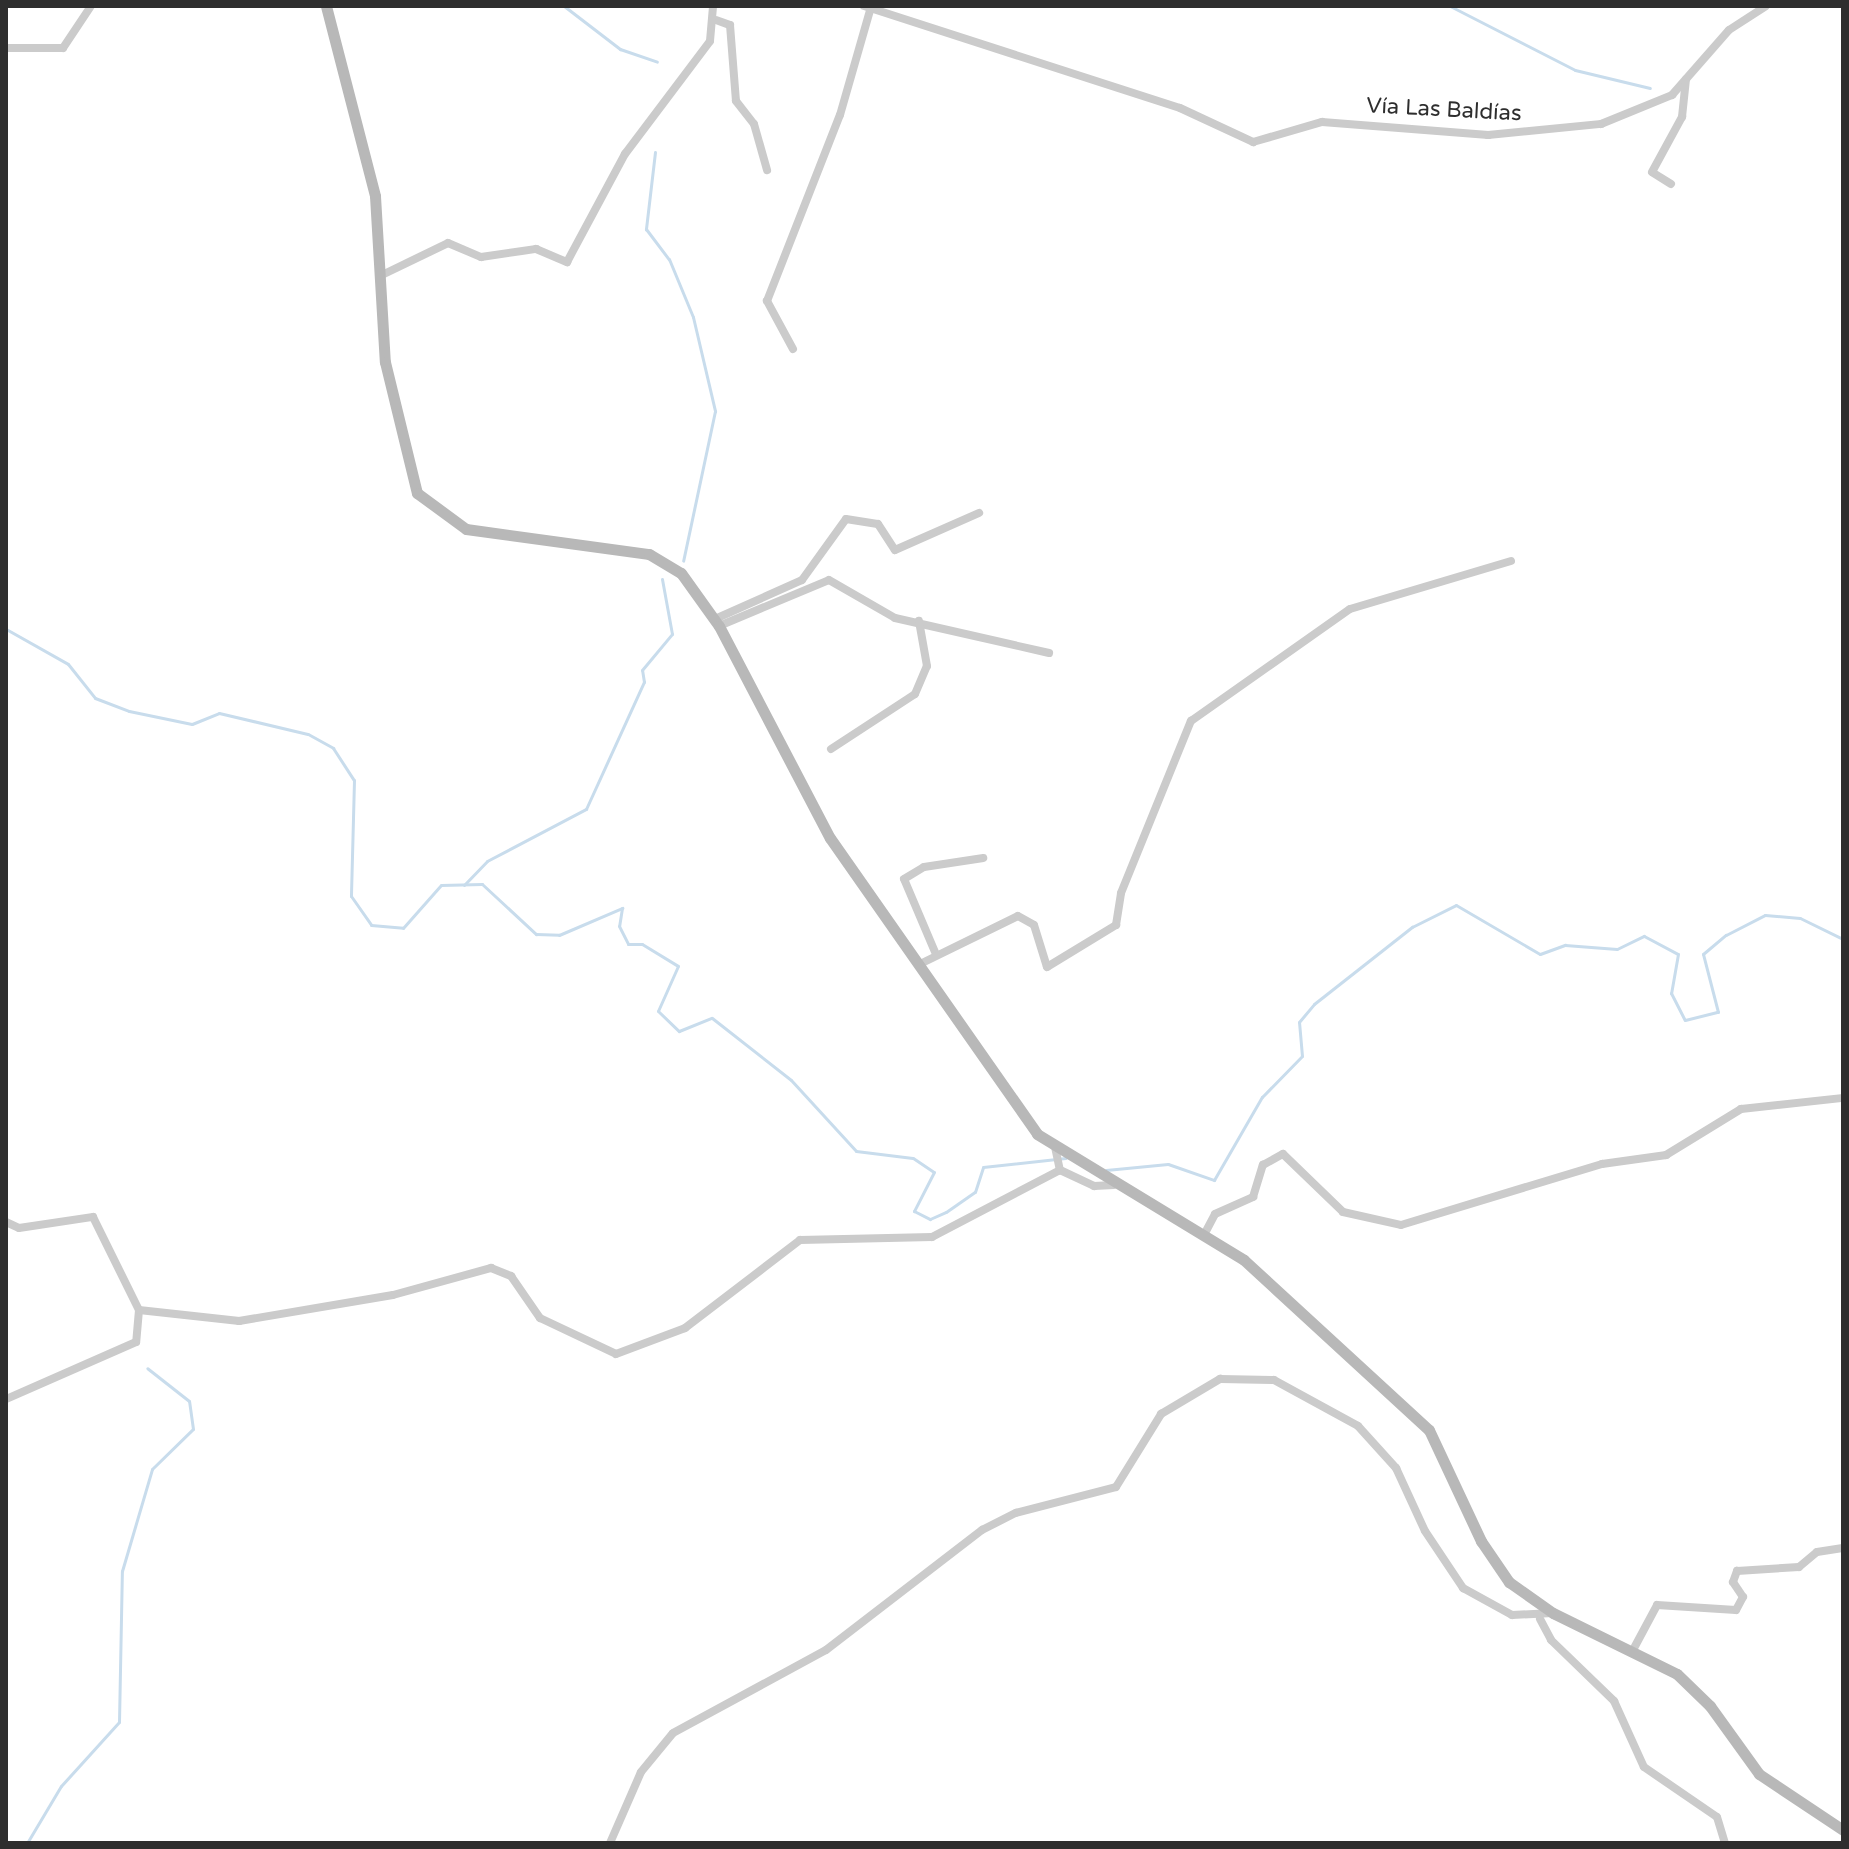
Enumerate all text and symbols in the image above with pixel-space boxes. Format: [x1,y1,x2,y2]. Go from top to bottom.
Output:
street label: Vía Las Baldías [1366,93,1522,127]

